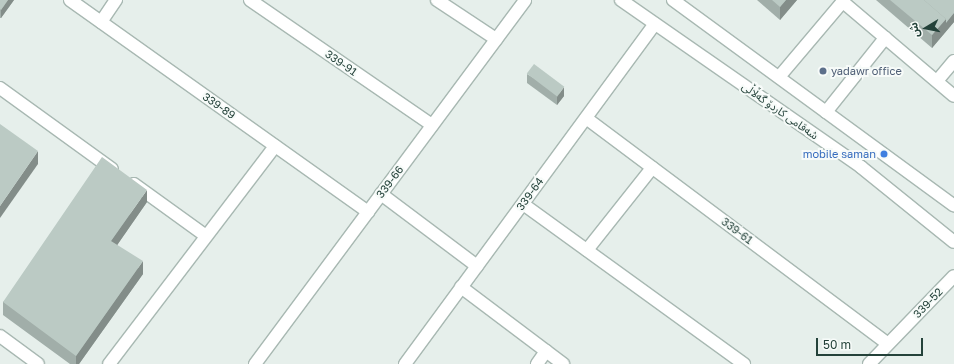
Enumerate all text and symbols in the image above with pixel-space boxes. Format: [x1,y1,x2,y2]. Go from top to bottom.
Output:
north arrow [906,8,946,48]
text: ش [906,22,921,39]
street label: 339-91 [323,47,359,79]
place label: yadawr office [831,64,902,78]
marker: yadawr office [818,66,828,76]
street label: شەقامی کاردۆ گەڵاڵی [739,80,821,142]
street label: 339-89 [200,90,238,122]
place label: mobile saman [803,147,876,161]
marker: mobile saman [879,149,889,159]
street label: 339-66 [374,163,406,201]
street label: 339-64 [514,175,546,213]
street label: 339-61 [719,215,755,247]
street label: 339-52 [911,285,945,321]
scale bar [818,330,925,356]
text: 50 m [823,337,851,352]

